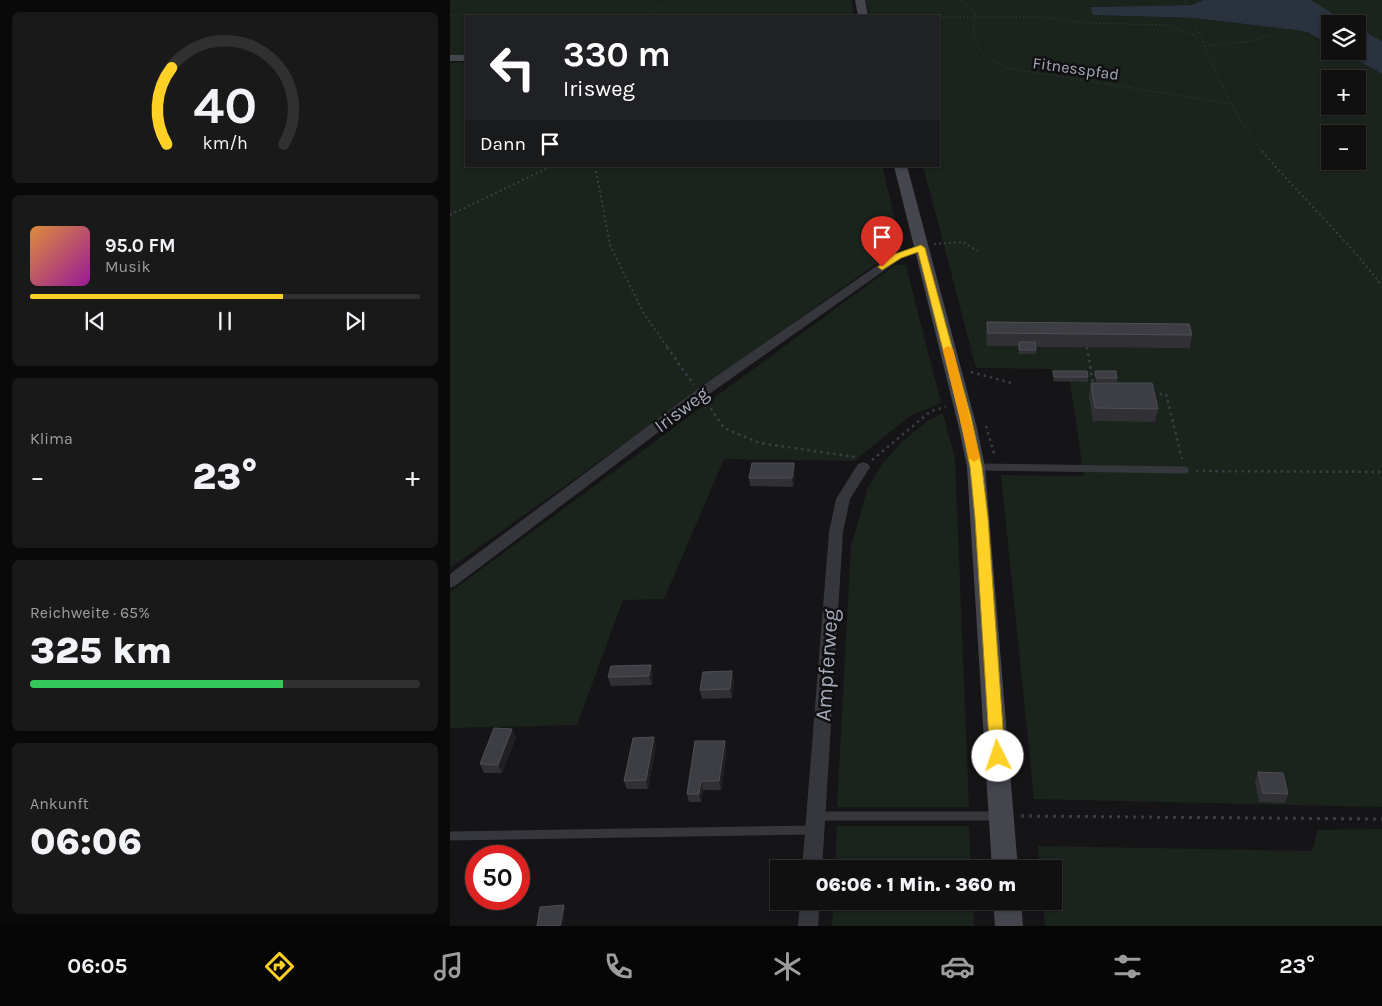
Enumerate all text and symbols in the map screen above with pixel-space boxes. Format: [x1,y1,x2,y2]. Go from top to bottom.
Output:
map controls [1321,15,1366,170]
button: layers [1321,15,1366,60]
text: 330 m [563,34,671,75]
icon: left [480,35,545,100]
street label: Fitnesspfad [1032,53,1120,84]
button: + [1321,70,1366,115]
text: 40 [193,75,257,136]
text: Irisweg [563,76,635,102]
button: − [1321,125,1366,170]
icon: arrive [536,130,564,158]
text: km/h [202,133,248,154]
text: Dann [480,133,526,155]
pin [861,216,903,267]
icon: arrive [868,223,896,251]
text: 95.0 FM [105,235,176,257]
text: Musik [105,257,150,276]
icon: previous [81,307,109,335]
icon: pause [211,307,239,335]
icon: next [341,307,369,335]
street label: Irisweg [650,382,713,437]
text: Klima [30,429,73,448]
text: 23° [192,454,258,499]
text: − [30,460,45,493]
text: + [405,460,420,493]
text: Reichweite · 65% [30,603,150,622]
street label: Ampferweg [810,607,844,722]
text: 325 km [30,628,172,673]
position arrow [971,729,1023,781]
text: Ankunft [30,794,89,813]
text: 06:06 [30,819,142,864]
speed limit sign: 50 [465,845,530,910]
text: 06:06 · 1 Min. · 360 m [816,874,1016,896]
icon: directions [262,949,297,984]
icon: music [431,949,466,984]
icon: phone [601,949,636,984]
icon: climate [770,949,805,984]
icon: car [940,949,975,984]
icon: filters [1110,949,1145,984]
text: 06:05 [67,953,127,979]
text: 23° [1279,953,1315,979]

